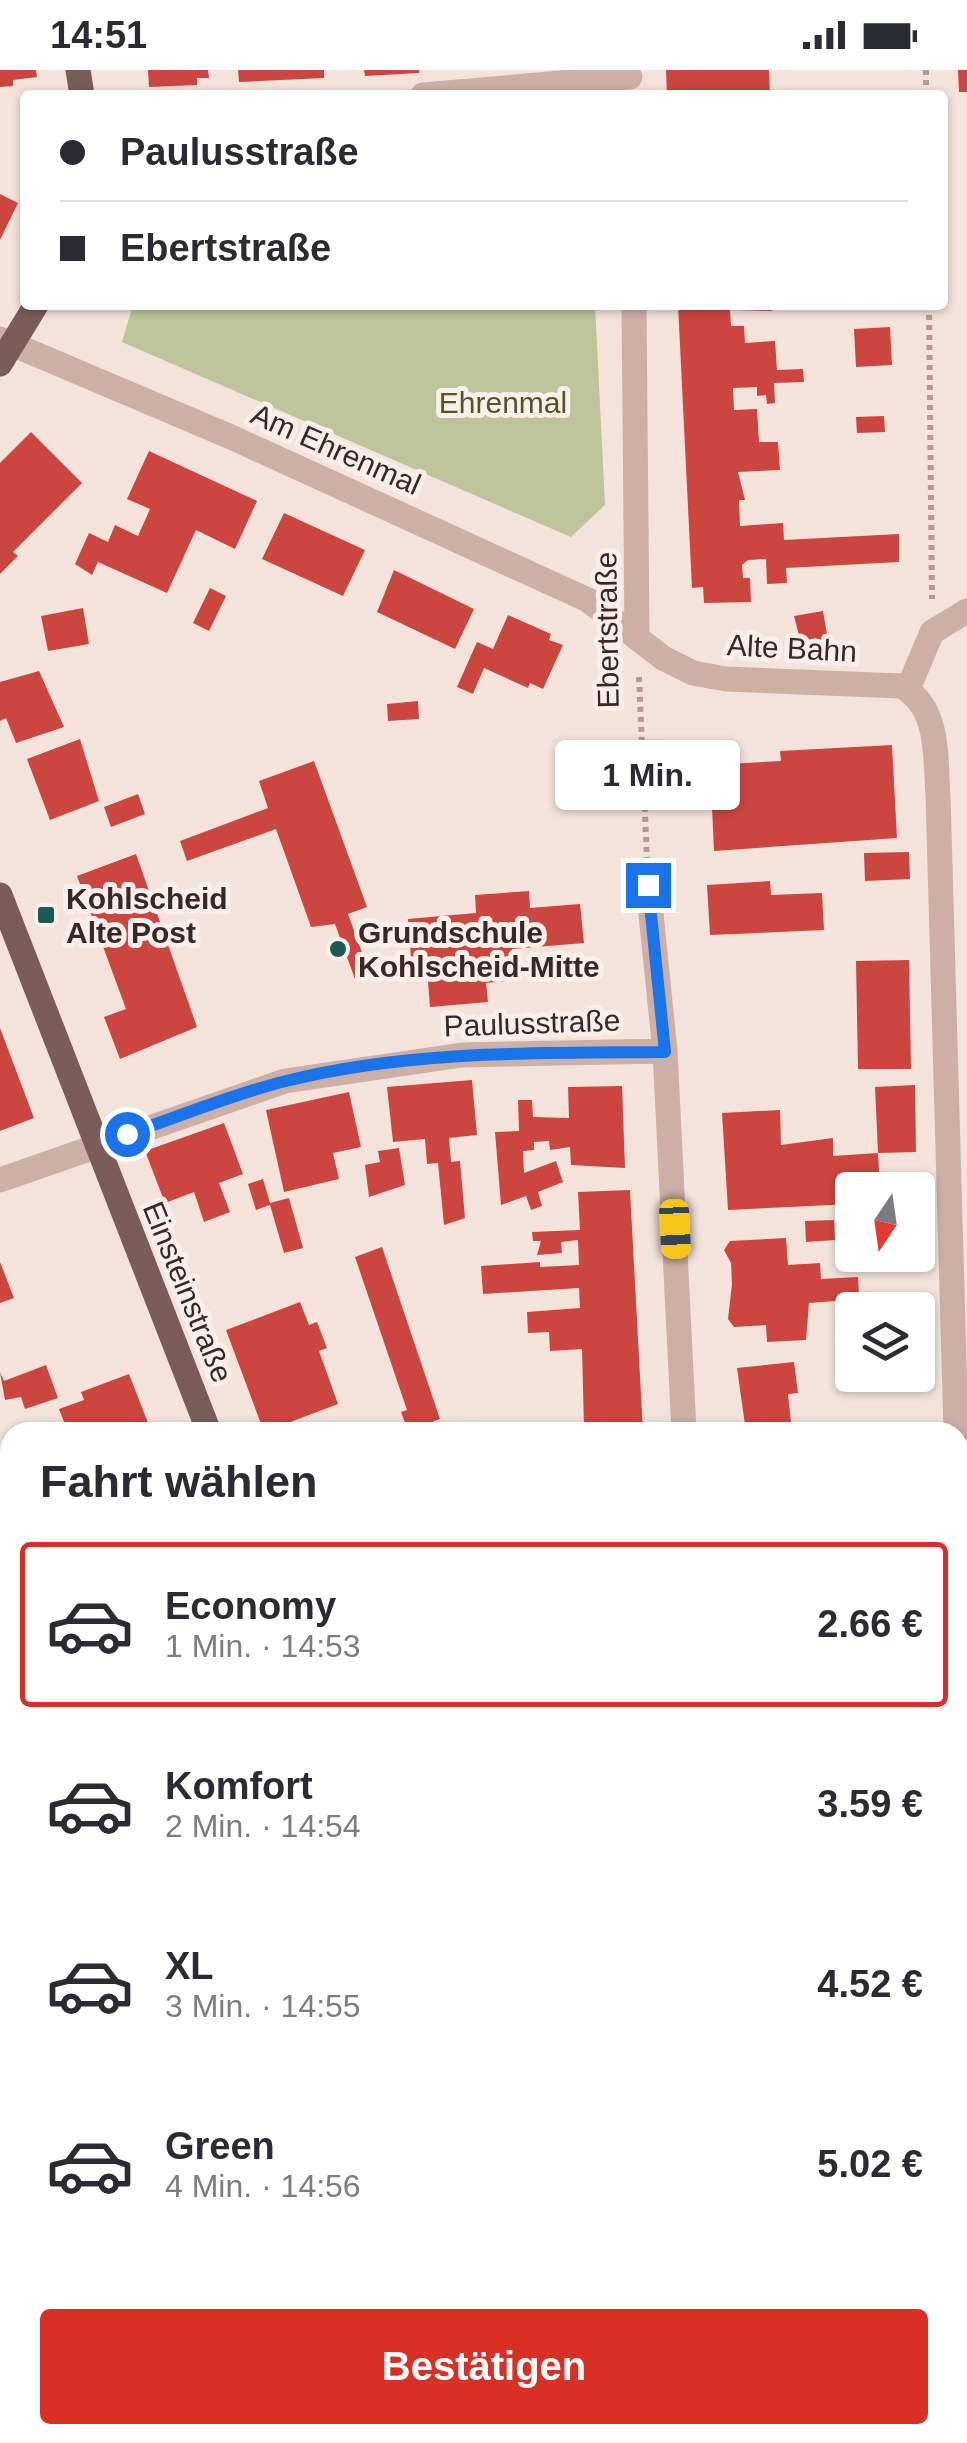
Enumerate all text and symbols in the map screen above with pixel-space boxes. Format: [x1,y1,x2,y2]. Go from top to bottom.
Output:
text: 14:51 [50,14,147,56]
text: Paulusstraße [120,131,359,173]
text: Ebertstraße [120,227,331,269]
park label: Ehrenmal [439,386,567,419]
street label: Am Ehrenmal [246,397,426,501]
street label: Ebertstraße [589,551,625,709]
street label: Alte Bahn [726,628,858,668]
callout: 1 Min. [556,740,740,810]
text: 1 Min. [602,757,693,793]
route end [626,863,671,908]
place label: Kohlscheid Alte Post [66,882,228,949]
marker: Kohlscheid Alte Post [35,904,57,926]
place label: Grundschule Kohlscheid-Mitte [358,916,600,983]
marker: Grundschule Kohlscheid-Mitte [327,938,349,960]
street label: Paulusstraße [443,1003,621,1043]
route start [105,1112,150,1157]
north arrow [835,1172,935,1272]
map controls [835,1172,935,1392]
street label: Einsteinstraße [137,1197,239,1387]
car [658,1198,692,1260]
button: layers [835,1292,935,1392]
text: Fahrt wählen [40,1456,318,1507]
icon: car [45,1580,135,1670]
text: Economy [165,1585,336,1627]
text: 2.66 € [817,1603,923,1645]
text: 1 Min. · 14:53 [165,1628,361,1664]
icon: car [45,1760,135,1850]
text: Komfort [165,1765,313,1807]
text: 3.59 € [817,1783,923,1825]
text: 2 Min. · 14:54 [165,1808,361,1844]
icon: car [45,1940,135,2030]
text: XL [165,1945,214,1987]
text: 4.52 € [817,1963,923,2005]
text: 3 Min. · 14:55 [165,1988,361,2024]
icon: car [45,2120,135,2210]
text: Green [165,2125,275,2167]
text: 5.02 € [817,2143,923,2185]
text: 4 Min. · 14:56 [165,2168,361,2204]
button: Bestätigen [40,2309,928,2424]

